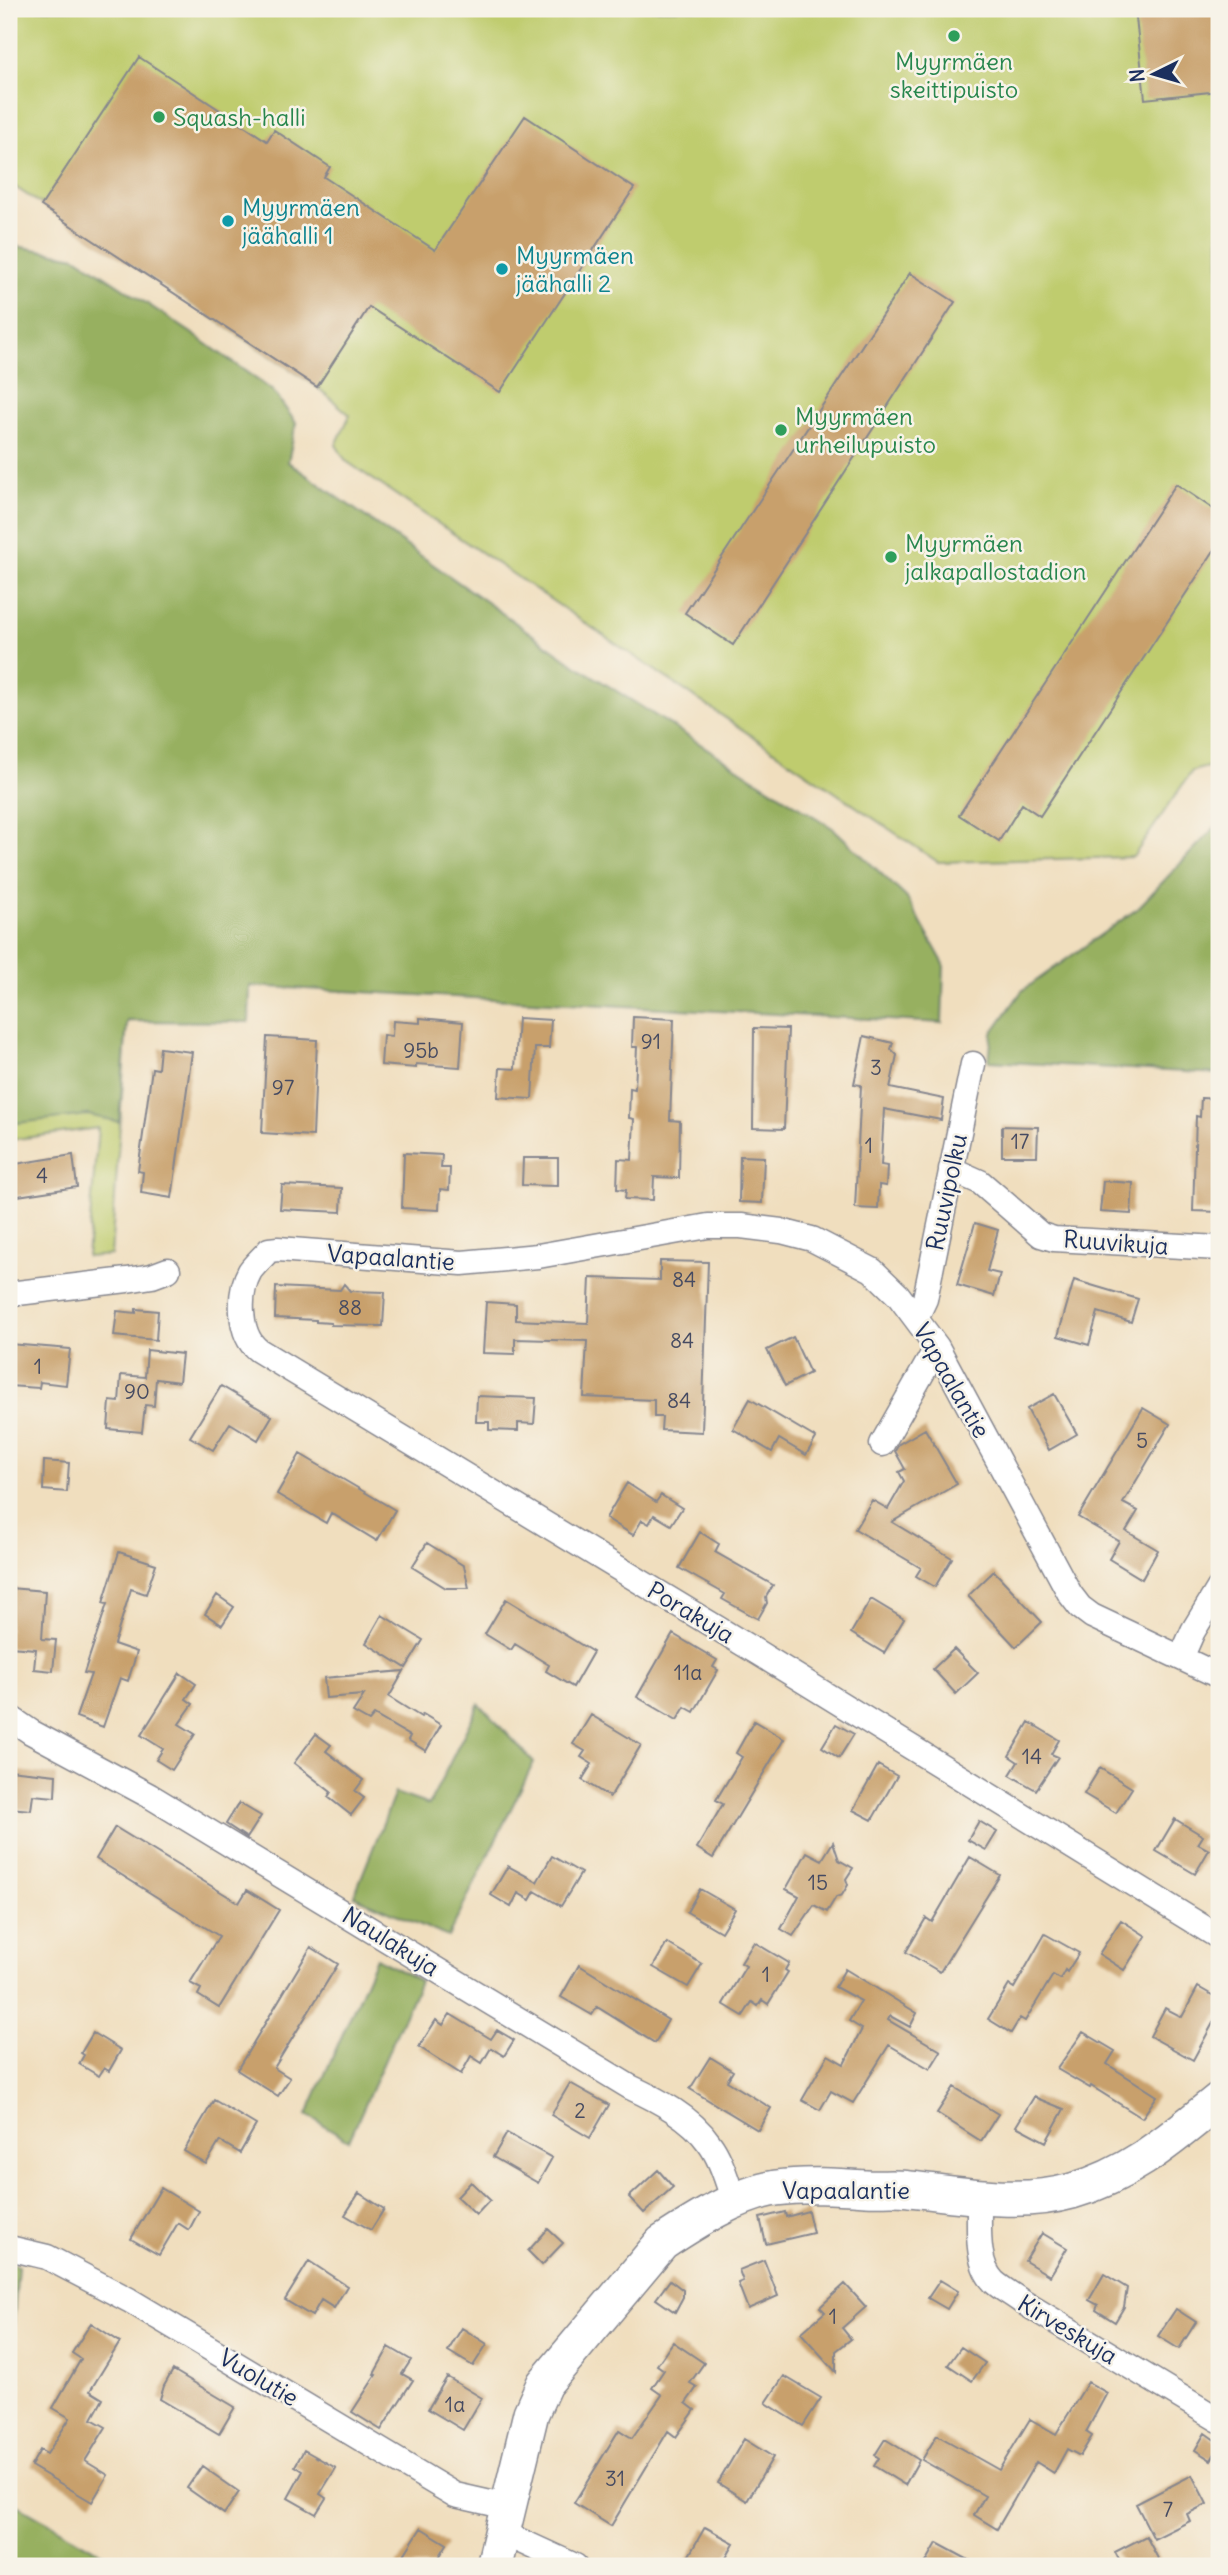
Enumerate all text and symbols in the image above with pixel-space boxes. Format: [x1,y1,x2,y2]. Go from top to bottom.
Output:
marker: Myyrmäen skeittipuisto [946,28,962,44]
north arrow [1120,38,1190,108]
place label: Myyrmäen skeittipuisto [890,46,1018,104]
text: N [1125,68,1150,83]
place label: Squash-halli [173,102,306,132]
marker: Squash-halli [151,109,167,125]
place label: Myyrmäen jäähalli 1 [241,192,360,250]
marker: Myyrmäen jäähalli 1 [220,213,236,229]
place label: Myyrmäen jäähalli 2 [515,240,634,298]
marker: Myyrmäen jäähalli 2 [494,261,510,277]
place label: Myyrmäen urheilupuisto [795,401,936,459]
marker: Myyrmäen urheilupuisto [773,422,789,438]
place label: Myyrmäen jalkapallostadion [904,528,1086,586]
marker: Myyrmäen jalkapallostadion [883,549,899,565]
house number: 91 [641,1028,661,1055]
house number: 95b [403,1037,439,1064]
house number: 3 [870,1054,882,1081]
house number: 97 [272,1074,294,1101]
house number: 17 [1011,1128,1029,1155]
street label: Ruuvipolku [919,1131,973,1253]
house number: 1 [865,1132,873,1159]
house number: 4 [36,1162,48,1189]
street label: Ruuvikuja [1062,1223,1170,1261]
street label: Vapaalantie [326,1238,456,1276]
house number: 84 [672,1266,696,1293]
house number: 88 [338,1294,362,1321]
street label: Vapaalantie [907,1317,997,1443]
house number: 84 [670,1327,694,1354]
house number: 1 [34,1353,42,1380]
house number: 90 [124,1378,150,1405]
house number: 84 [667,1387,691,1414]
house number: 5 [1136,1427,1148,1454]
street label: Porakuja [642,1574,740,1650]
house number: 11a [674,1659,702,1686]
house number: 14 [1022,1743,1042,1770]
house number: 15 [808,1869,828,1896]
street label: Naulakuja [337,1900,445,1982]
house number: 1 [762,1961,770,1988]
house number: 2 [574,2097,586,2124]
street label: Vapaalantie [782,2175,910,2205]
street label: Kirveskuja [1013,2288,1123,2370]
house number: 1 [829,2303,837,2330]
street label: Vuolutie [214,2342,304,2412]
house number: 1a [445,2391,465,2418]
house number: 31 [605,2465,625,2492]
house number: 7 [1163,2496,1173,2523]

